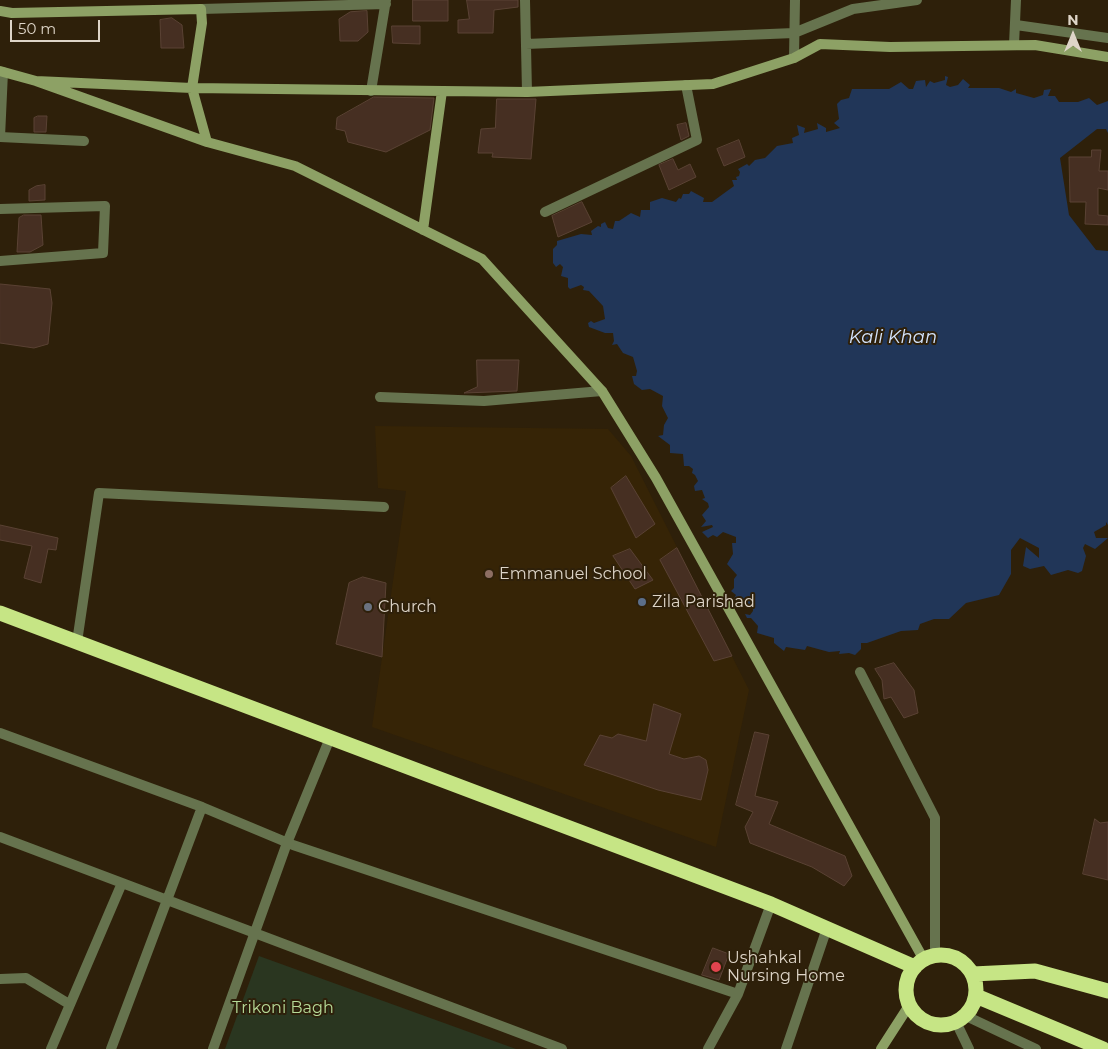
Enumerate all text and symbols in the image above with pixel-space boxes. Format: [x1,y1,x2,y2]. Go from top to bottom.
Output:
scale bar [12,10,102,42]
north arrow [1048,10,1098,60]
text: N [1067,11,1079,29]
text: 50 m [18,19,56,38]
water label: Kali Khan [849,327,937,349]
place label: Emmanuel School [499,564,647,584]
marker: Emmanuel School [483,568,495,580]
place label: Zila Parishad [652,592,755,612]
marker: Zila Parishad [636,596,648,608]
place label: Church [378,597,437,617]
marker: Church [362,601,374,613]
place label: Ushahkal Nursing Home [727,948,845,986]
marker: Ushahkal Nursing Home [709,960,723,974]
park label: Trikoni Bagh [232,998,334,1018]

